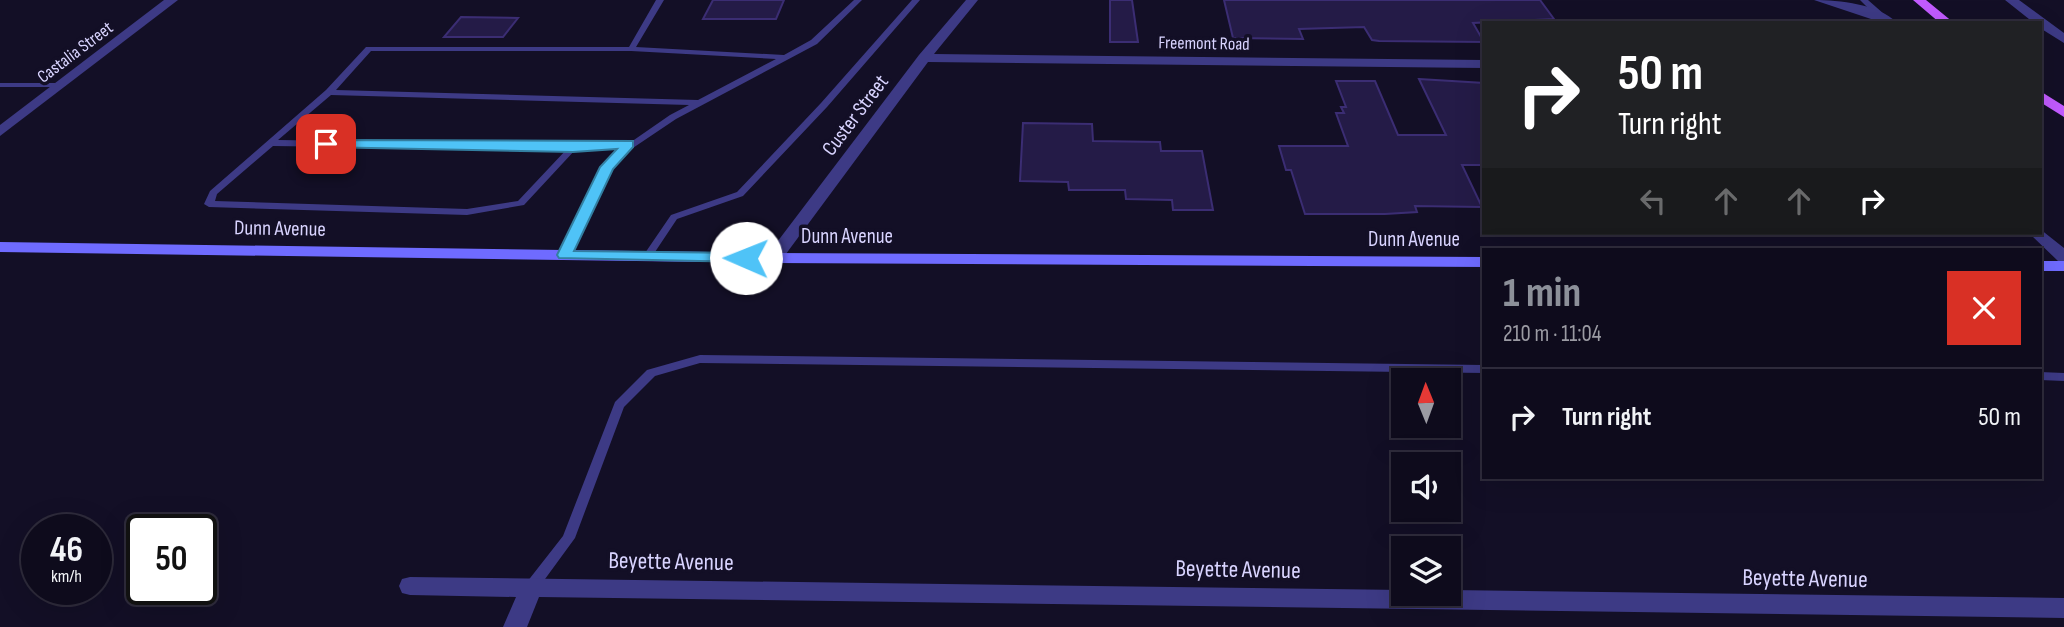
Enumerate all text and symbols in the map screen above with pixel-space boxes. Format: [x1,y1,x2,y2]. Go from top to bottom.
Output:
street label: Castalia Street [33,17,118,88]
street label: Freemont Road [1158,32,1250,55]
text: 50 m [1618,45,1703,104]
icon: right [1503,49,1594,140]
street label: Custer Street [817,70,894,161]
text: Turn right [1618,105,1722,144]
pin [296,114,356,174]
icon: arrive [307,125,345,163]
icon: left [1634,182,1672,220]
icon: ahead [1707,182,1745,220]
icon: ahead [1780,182,1818,220]
icon: right [1853,182,1891,220]
street label: Dunn Avenue [234,215,326,242]
position arrow [709,221,783,295]
street label: Dunn Avenue [801,224,893,249]
street label: Dunn Avenue [1368,227,1460,252]
text: 1 min [1503,268,1581,319]
button: close [1947,271,2021,345]
text: 210 m · 11:04 [1503,320,1601,348]
north arrow [1391,368,1461,438]
map controls [1391,368,1461,606]
icon: right [1503,398,1541,436]
text: Turn right [1562,402,1651,433]
text: 50 m [1978,402,2021,433]
button: sound [1391,452,1461,522]
speed limit sign: 50 [126,514,217,605]
text: 46 [50,529,83,572]
button: layers [1391,536,1461,606]
street label: Beyette Avenue [608,546,734,577]
street label: Beyette Avenue [1175,554,1301,585]
street label: Beyette Avenue [1742,563,1868,594]
text: km/h [51,566,82,587]

